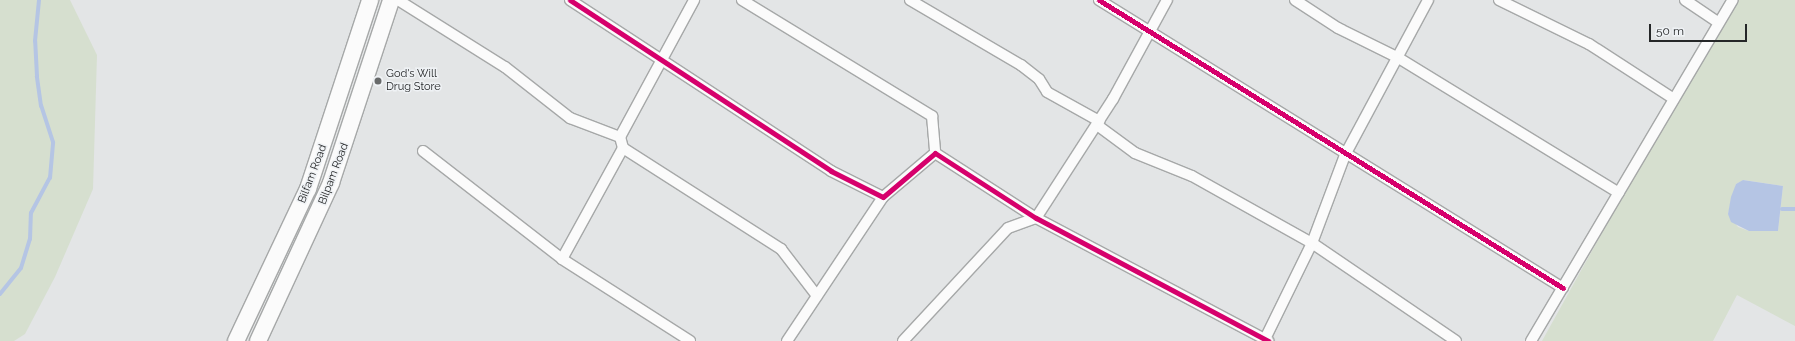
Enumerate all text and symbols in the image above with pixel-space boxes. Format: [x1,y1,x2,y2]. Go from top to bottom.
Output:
scale bar [1651,16,1749,42]
text: 50 m [1656,24,1684,38]
place label: God's Will Drug Store [386,68,441,94]
marker: God's Will Drug Store [373,76,383,86]
street label: Bilpam Road [316,141,352,207]
street label: Bilfam Road [296,143,330,205]

